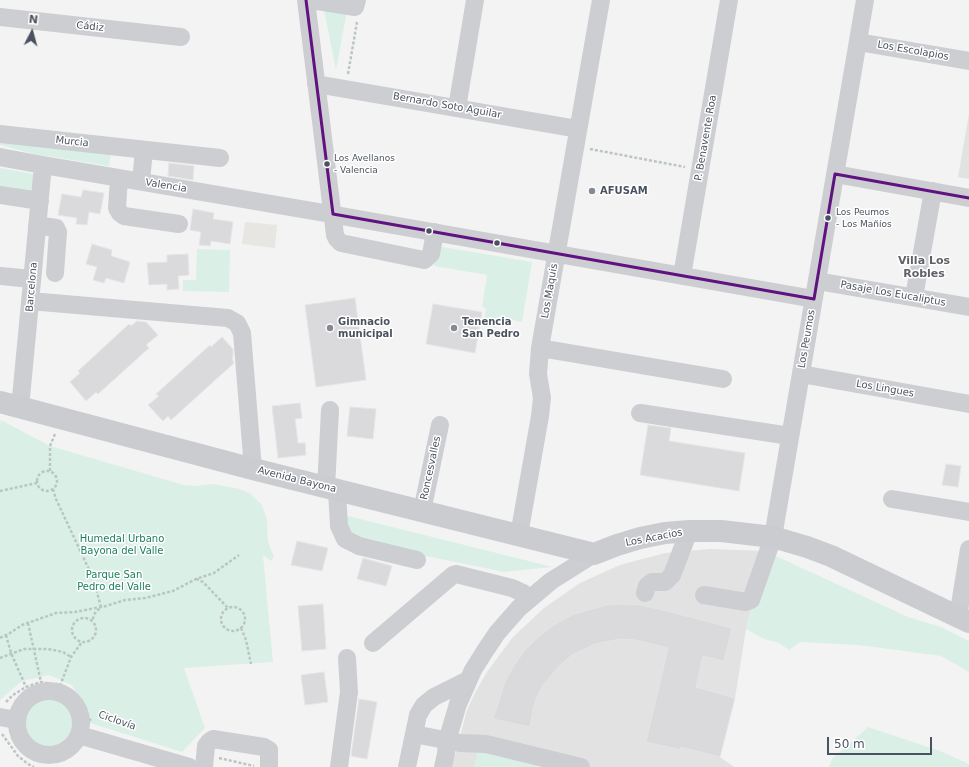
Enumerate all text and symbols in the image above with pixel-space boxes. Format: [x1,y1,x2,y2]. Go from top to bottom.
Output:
north arrow [12,12,52,52]
text: N [28,13,39,27]
street label: Cádiz [76,20,104,34]
street label: Los Escolapios [876,39,950,63]
street label: Bernardo Soto Aguilar [392,91,502,121]
street label: P. Benavente Roa [693,94,719,182]
street label: Murcia [55,134,89,150]
place label: Los Avellanos - Valencia [334,154,395,175]
marker: Los Avellanos - Valencia [322,159,332,169]
street label: Valencia [144,177,188,195]
place label: AFUSAM [600,185,648,197]
marker: AFUSAM [587,186,597,196]
place label: Los Peumos - Los Mañíos [836,208,892,229]
marker: Los Peumos - Los Mañíos [823,213,833,223]
unlabelled marker [424,226,434,236]
unlabelled marker [492,238,502,248]
district label: Villa Los Robles [898,254,950,280]
street label: Barcelona [24,262,40,312]
street label: Los Maquis [539,263,561,319]
street label: Pasaje Los Eucaliptus [839,279,947,309]
street label: Los Peumos [796,309,818,369]
place label: Gimnacio municipal [338,316,393,340]
place label: Tenencia San Pedro [462,316,520,340]
marker: Gimnacio municipal [325,323,335,333]
marker: Tenencia San Pedro [449,323,459,333]
street label: Los Lingues [855,378,915,400]
street label: Roncesvalles [418,435,444,501]
street label: Avenida Bayona [256,464,338,496]
street label: Los Acacios [624,527,684,549]
park label: Humedal Urbano Bayona del Valle [80,533,164,556]
park label: Parque San Pedro del Valle [77,569,151,592]
street label: Ciclovía [97,709,137,733]
scale bar [829,729,934,755]
text: 50 m [834,737,865,751]

